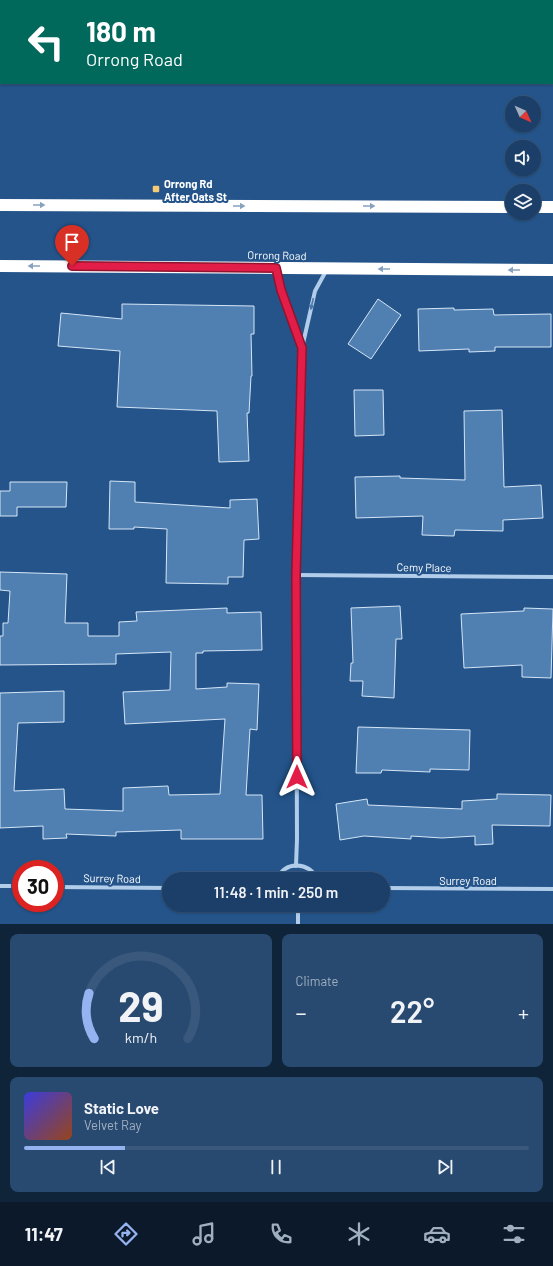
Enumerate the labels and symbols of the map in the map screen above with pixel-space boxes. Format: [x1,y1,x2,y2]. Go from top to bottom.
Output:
north arrow [505,96,541,132]
place label: Orrong Rd After Oats St [164,177,227,203]
marker: Orrong Rd After Oats St [151,184,161,194]
one-way arrow [33,202,46,208]
one-way arrow [233,203,246,209]
one-way arrow [363,203,376,209]
pin [55,225,89,266]
street label: Orrong Road [247,248,307,262]
one-way arrow [27,263,40,269]
one-way arrow [377,266,390,272]
one-way arrow [507,267,520,273]
one-way arrow [309,299,315,311]
street label: Cemy Place [396,560,452,574]
position arrow [276,756,318,798]
speed limit sign: 30 [12,860,64,912]
street label: Surrey Road [83,871,141,885]
street label: Surrey Road [439,874,497,887]

